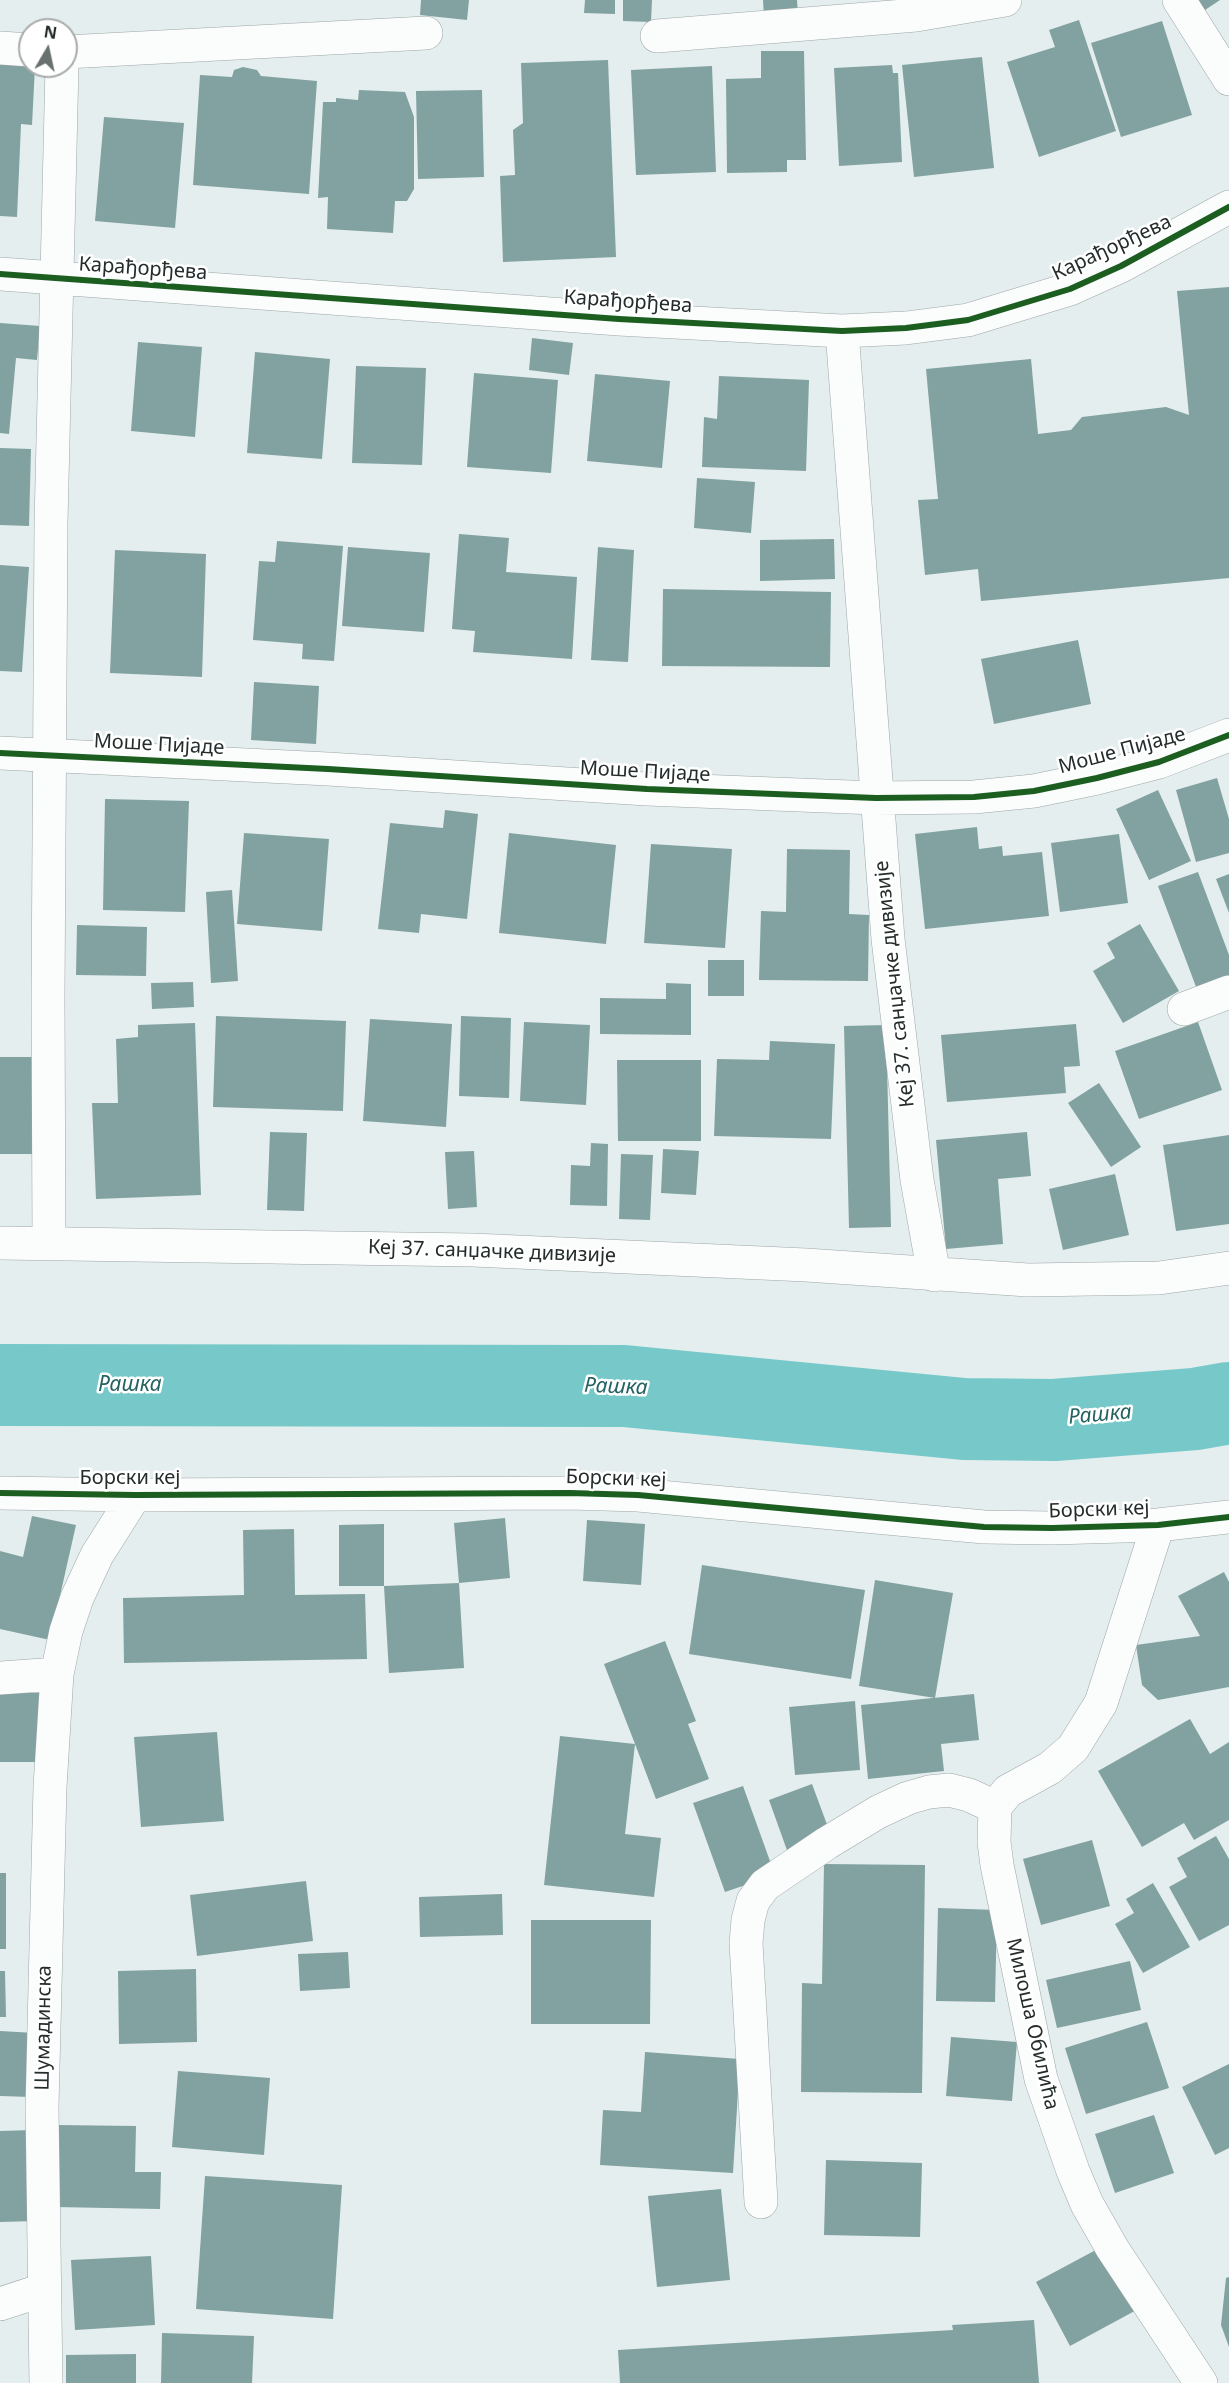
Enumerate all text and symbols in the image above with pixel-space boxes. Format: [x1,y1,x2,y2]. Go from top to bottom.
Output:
north arrow [18,18,78,78]
text: N [42,20,59,44]
street label: Карађорђева [1049,210,1175,286]
street label: Карађорђева [78,253,208,285]
street label: Карађорђева [563,286,693,318]
street label: Моше Пијаде [1056,723,1188,779]
street label: Моше Пијаде [93,730,225,760]
street label: Моше Пијаде [579,757,711,787]
street label: Кеј 37. санџачке дивизије [870,859,920,1109]
street label: Кеј 37. санџачке дивизије [368,1236,616,1268]
water label: Рашка [98,1372,162,1398]
water label: Рашка [584,1373,648,1401]
water label: Рашка [1067,1400,1133,1430]
street label: Борски кеј [565,1465,667,1493]
street label: Борски кеј [80,1466,180,1490]
street label: Борски кеј [1048,1496,1150,1524]
street label: Милоша Обилића [1001,1936,1063,2112]
street label: Шумадинска [31,1965,57,2091]

